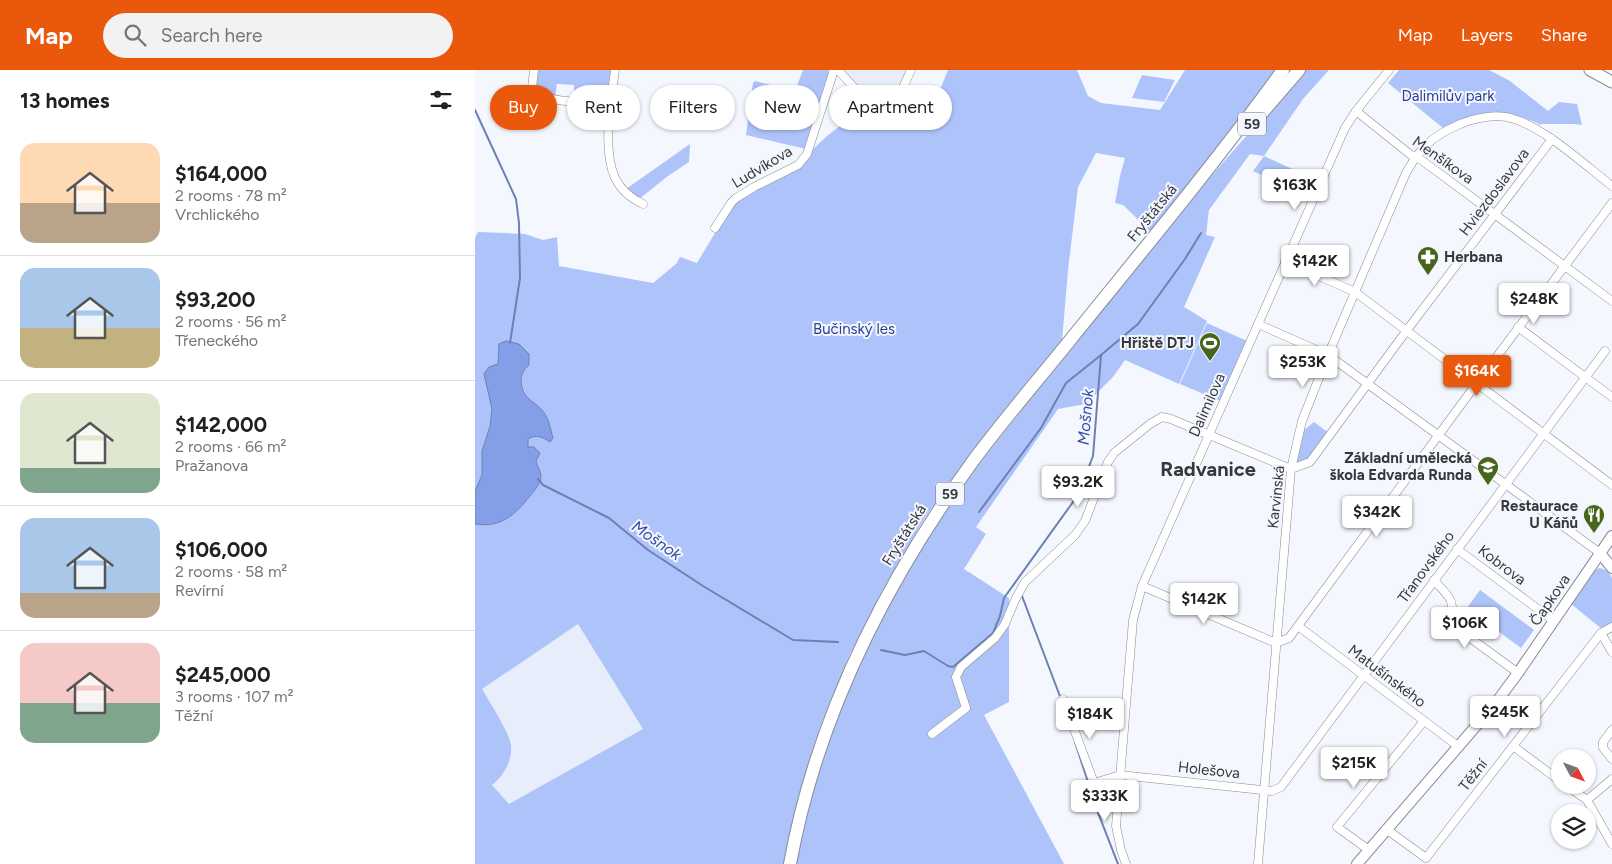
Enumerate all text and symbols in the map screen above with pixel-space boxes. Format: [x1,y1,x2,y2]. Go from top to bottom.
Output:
search box [103,13,453,58]
text: Map [25,21,73,50]
icon: search [121,21,149,49]
text: Search here [161,24,262,47]
text: Map [1398,24,1433,46]
text: Layers [1461,24,1513,46]
text: Share [1541,24,1587,46]
chip: Buy [490,85,557,130]
chip: Rent [567,85,640,130]
chip: Filters [650,85,735,130]
chip: New [745,85,819,130]
chip: Apartment [829,85,952,130]
icon: filters [427,86,455,114]
park label: Dalimilův park [1401,87,1495,105]
text: 13 homes [20,88,109,113]
road number: 59 [1238,112,1266,136]
street label: Menšíkova [1409,132,1477,188]
street label: Ludvíkova [729,142,795,192]
street label: Hviezdoslavova [1455,145,1533,239]
text: $164,000 [175,161,267,186]
icon: home [60,163,120,223]
pin: $163K [1260,168,1330,211]
text: $163K [1273,175,1317,194]
street label: Fryštátská [1123,181,1181,245]
text: 2 rooms · 78 m² [175,186,287,205]
text: Vrchlického [175,205,259,224]
pin: $142K [1280,244,1350,287]
pharmacy icon: Herbana [1416,245,1440,276]
place label: Herbana [1444,248,1503,266]
text: $142K [1292,251,1338,270]
pin: $248K [1499,282,1569,325]
text: $93,200 [175,287,255,312]
icon: home [60,288,120,348]
text: $248K [1510,289,1558,308]
text: 2 rooms · 56 m² [175,312,287,331]
park label: Bučinský les [813,320,895,338]
text: Třeneckého [175,331,258,350]
sports icon: Hřiště DTJ [1198,331,1222,362]
place label: Hřiště DTJ [1121,334,1194,352]
pin: $253K [1268,346,1338,388]
text: $253K [1280,352,1326,371]
pin: $164K [1442,354,1512,397]
text: $164K [1454,361,1500,380]
street label: Dalimilova [1185,370,1229,440]
water label: Mošnok [1074,387,1098,446]
text: $142,000 [175,412,267,437]
icon: home [60,413,120,473]
text: 2 rooms · 66 m² [175,437,286,456]
place label: Základní umělecká škola Edvarda Runda [1329,449,1472,484]
school or university icon: Základní umělecká škola Edvarda Runda [1476,455,1500,486]
text: Pražanova [175,456,248,475]
district label: Radvanice [1160,457,1256,481]
street label: Karvinská [1264,465,1288,529]
pin: $93.2K [1037,466,1119,508]
text: $93.2K [1053,472,1103,491]
road number: 59 [936,482,964,506]
pin: $342K [1342,496,1412,538]
place label: Restaurace U Káňů [1500,497,1579,532]
street label: Fryštátská [878,501,930,569]
text: $342K [1353,502,1401,521]
restaurant icon: Restaurace U Káňů [1582,503,1606,534]
water label: Mošnok [628,516,686,565]
street label: Třanovského [1394,527,1458,606]
text: $106,000 [175,537,268,562]
icon: home [60,538,120,598]
street label: Kobrova [1474,541,1530,589]
text: 2 rooms · 58 m² [175,562,287,581]
street label: Čapkova [1526,571,1574,629]
text: Revírní [175,581,224,600]
pin: $142K [1169,582,1239,625]
text: $142K [1181,589,1227,608]
pin: $106K [1430,606,1500,649]
text: $106K [1442,613,1488,632]
street label: Matušínského [1345,641,1430,711]
text: $245,000 [175,662,271,687]
icon: home [60,663,120,723]
text: 3 rooms · 107 m² [175,687,293,706]
pin: $245K [1470,696,1540,738]
pin: $184K [1055,698,1125,740]
text: $245K [1481,702,1529,721]
text: $184K [1067,704,1113,723]
text: Těžní [175,706,213,725]
pin: $215K [1319,746,1389,789]
north arrow [1551,749,1596,794]
map controls [1551,749,1596,849]
text: $215K [1332,753,1376,772]
street label: Těžní [1455,754,1492,795]
street label: Holešova [1177,758,1241,782]
pin: $333K [1070,780,1140,822]
text: $333K [1082,786,1128,805]
button: layers [1551,804,1596,849]

